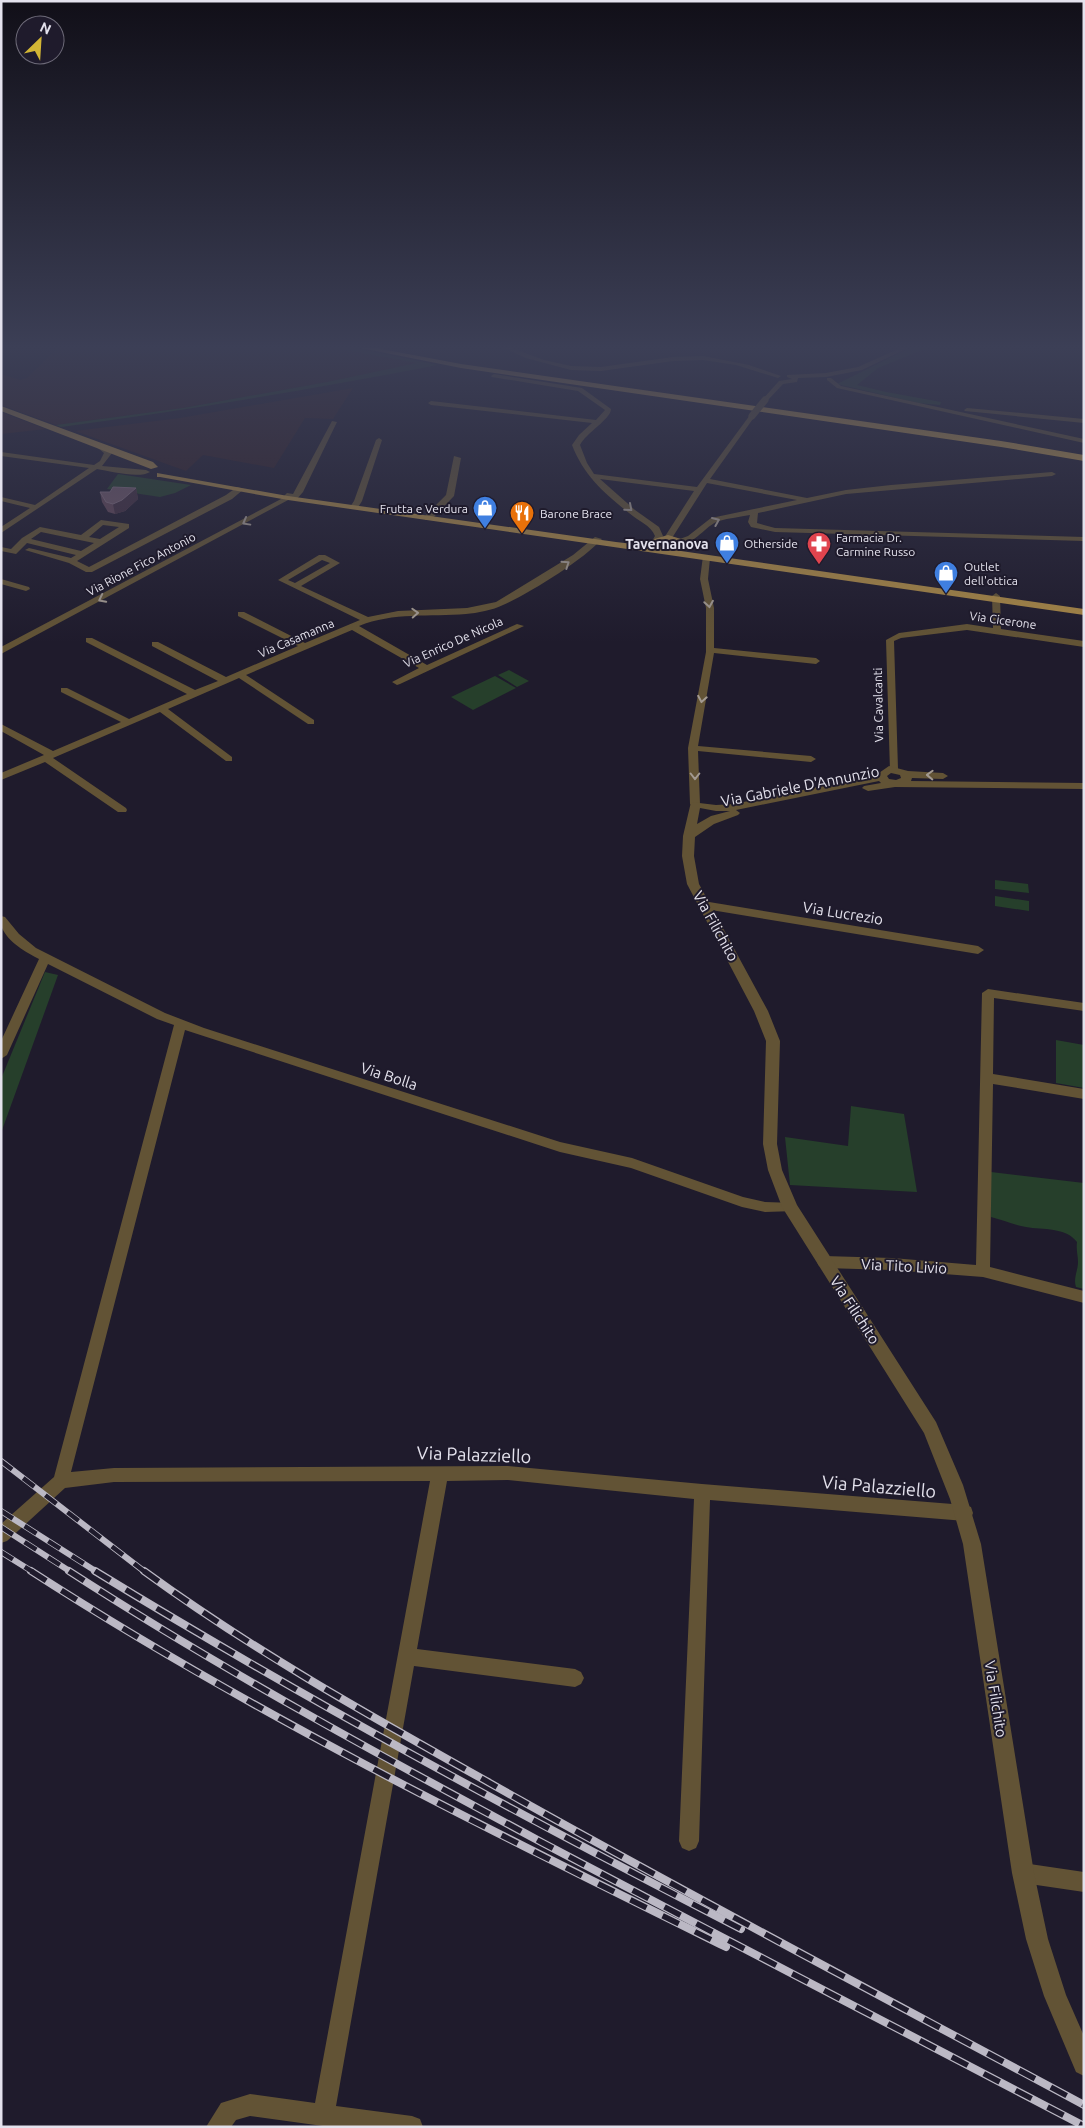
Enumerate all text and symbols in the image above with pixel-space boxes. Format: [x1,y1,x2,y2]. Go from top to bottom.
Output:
north arrow [15,15,65,65]
text: N [37,19,54,38]
shop icon: Frutta e Verdura [472,495,498,529]
restaurant icon: Barone Brace [509,500,535,534]
place label: Frutta e Verdura [380,502,468,515]
one-way arrow [623,502,632,511]
place label: Barone Brace [540,507,612,520]
one-way arrow [242,516,251,526]
one-way arrow [710,518,719,528]
street label: Via Rione Fico Antonio [84,530,198,598]
shop icon: Otherside [714,530,740,564]
pharmacy icon: Farmacia Dr. Carmine Russo [806,531,832,565]
place label: Farmacia Dr. Carmine Russo [836,531,915,558]
district label: Tavernanova [625,536,709,552]
place label: Otherside [744,537,798,550]
shop icon: Outlet dell'ottica [933,560,959,594]
place label: Outlet dell'ottica [964,560,1018,587]
one-way arrow [560,561,569,570]
one-way arrow [99,593,108,603]
one-way arrow [703,600,714,608]
one-way arrow [411,607,419,618]
street label: Via Cicerone [969,609,1037,631]
street label: Via Enrico De Nicola [401,614,505,670]
street label: Via Casamanna [256,616,336,660]
street label: Via Cavalcanti [871,667,885,742]
one-way arrow [697,694,707,703]
street label: Via Gabriele D'Annunzio [719,762,881,810]
one-way arrow [926,770,934,781]
one-way arrow [690,772,700,780]
street label: Via Filichito [690,888,742,964]
street label: Via Lucrezio [802,898,884,928]
street label: Via Bolla [358,1059,420,1093]
street label: Via Tito Livio [861,1255,947,1277]
street label: Via Filichito [827,1273,883,1347]
street label: Via Palazziello [416,1442,532,1466]
street label: Via Palazziello [821,1471,937,1501]
street label: Via Filichito [982,1659,1010,1739]

